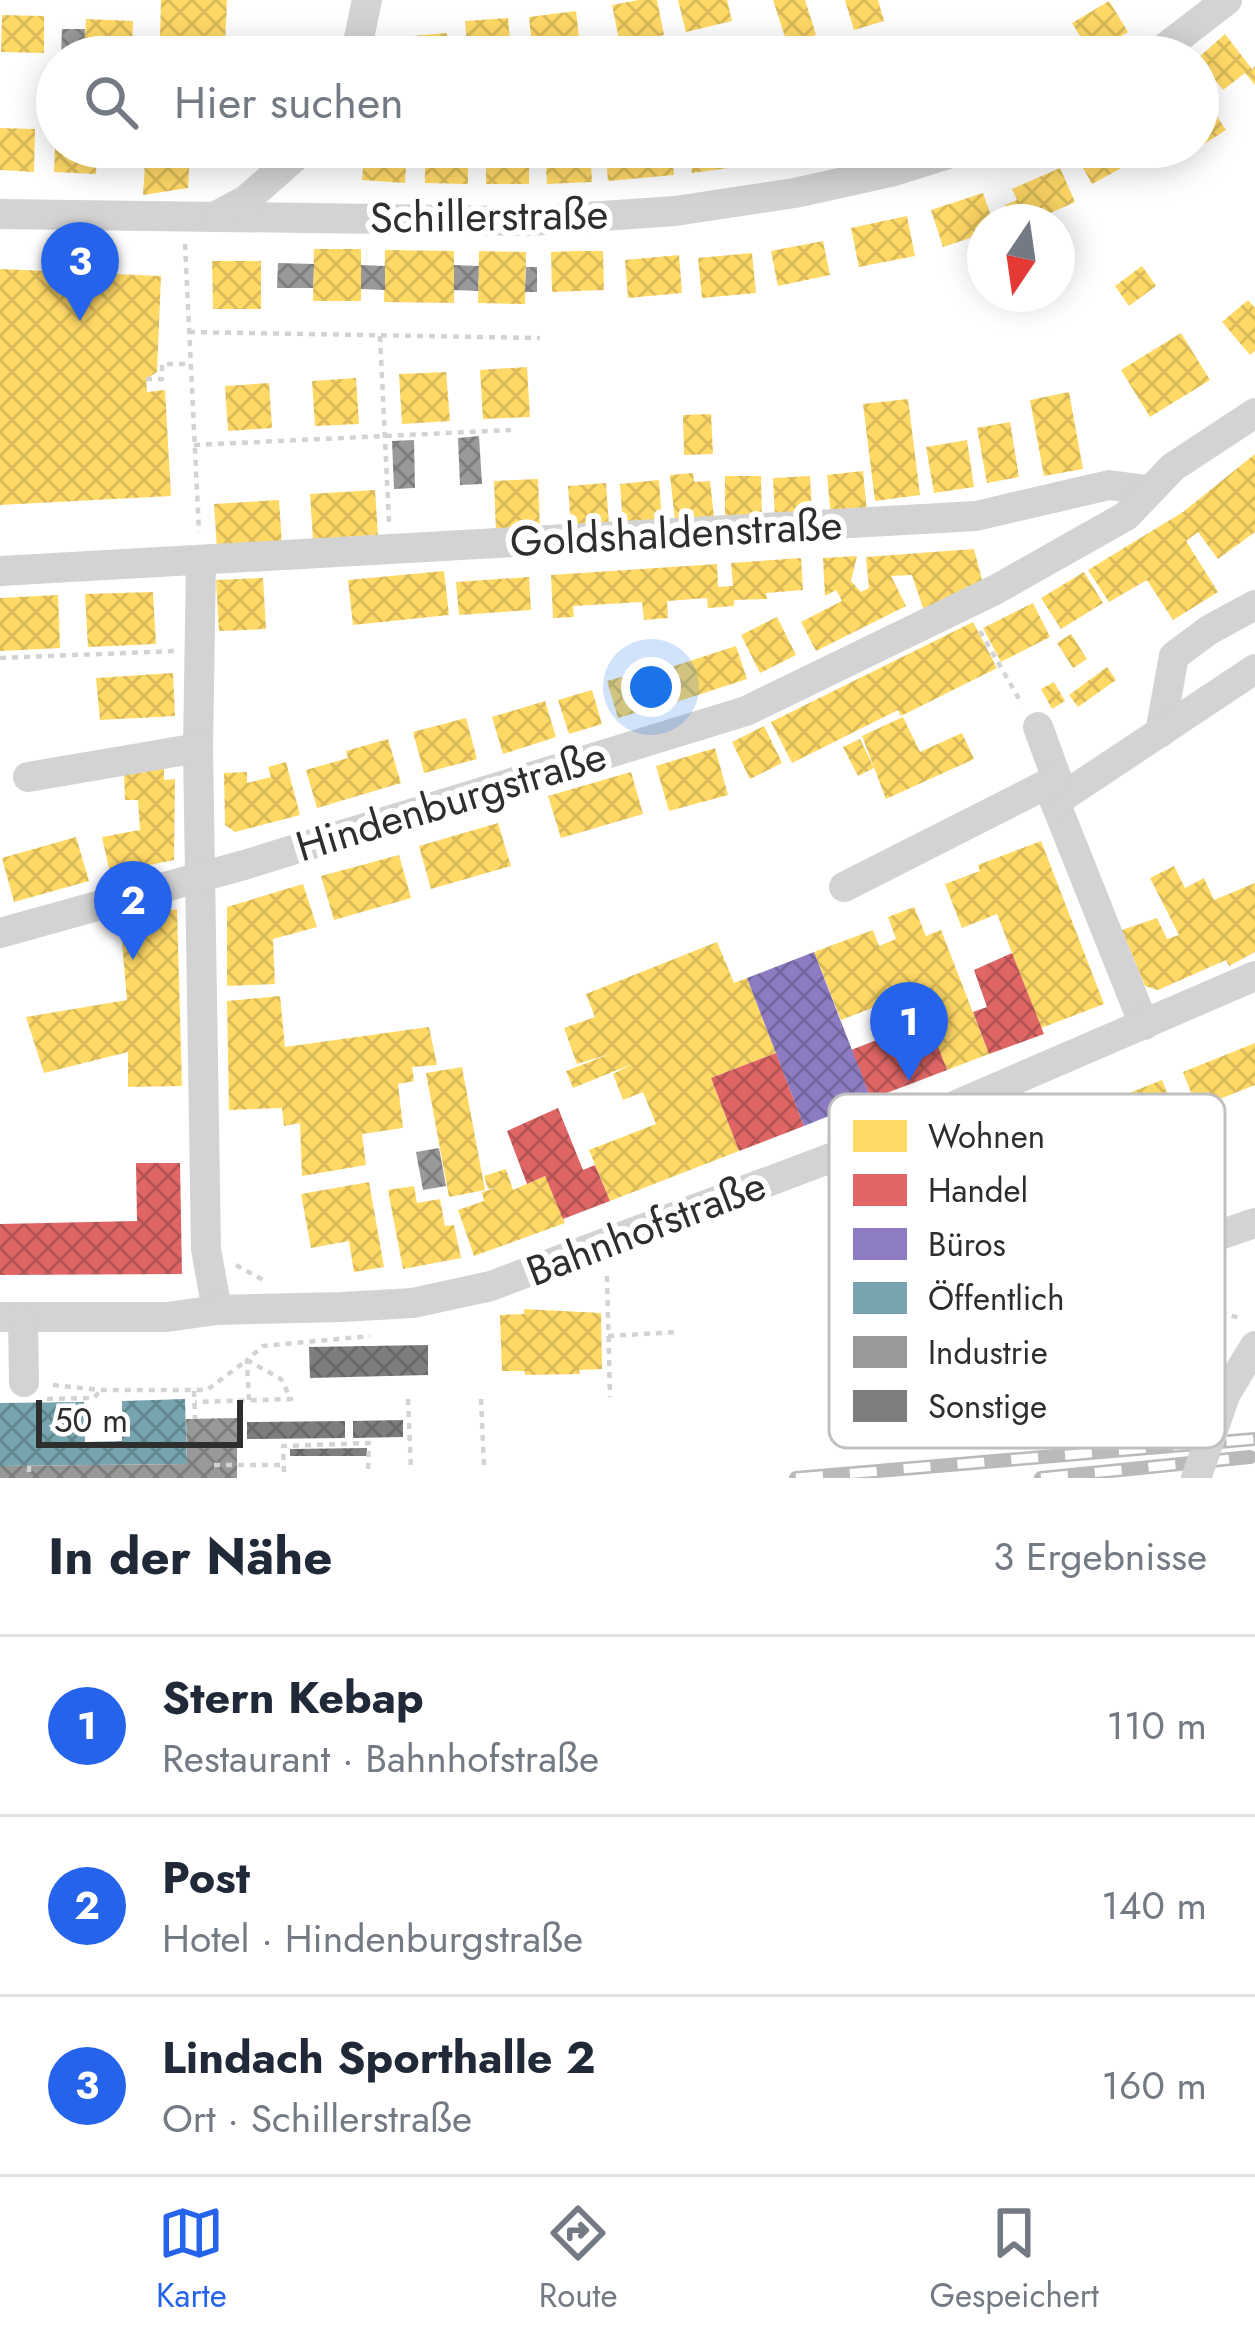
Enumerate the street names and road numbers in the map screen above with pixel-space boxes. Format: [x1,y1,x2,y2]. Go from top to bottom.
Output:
street label: Schillerstraße [369,183,609,249]
street label: Goldshaldenstraße [508,494,844,572]
street label: Hindenburgstraße [288,725,614,877]
street label: Bahnhofstraße [518,1154,774,1302]

